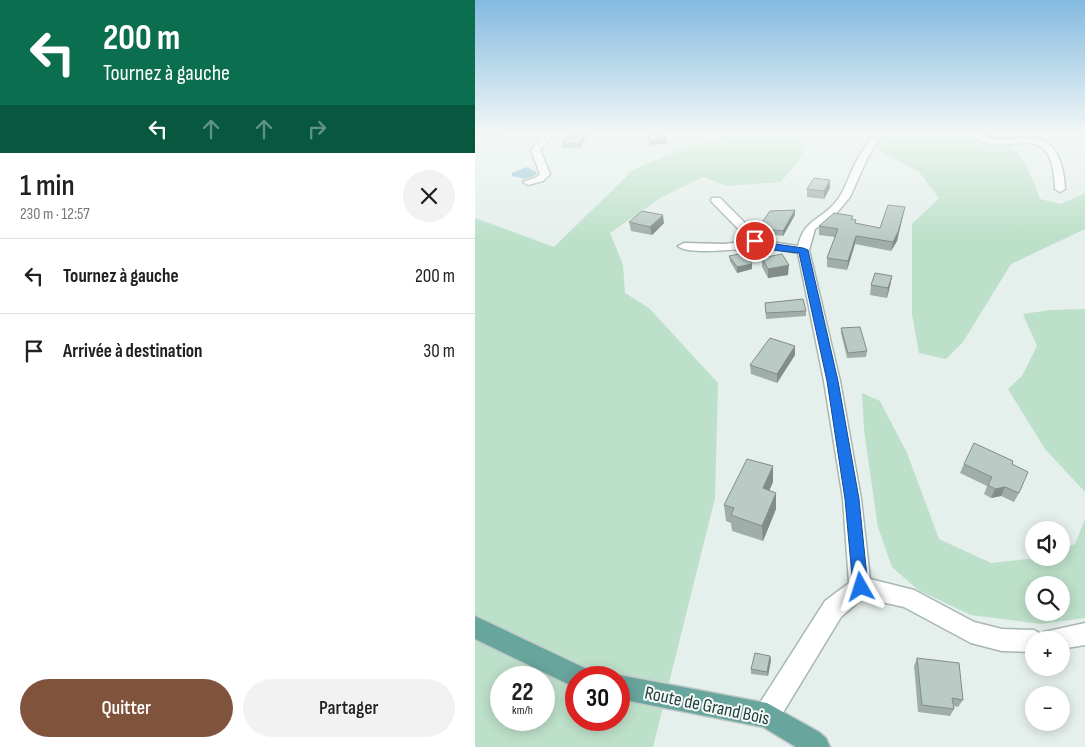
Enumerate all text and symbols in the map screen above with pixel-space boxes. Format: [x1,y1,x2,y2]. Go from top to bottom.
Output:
text: 200 m [103,17,180,60]
icon: left [20,20,85,85]
text: Tournez à gauche [103,60,230,87]
icon: left [144,115,172,143]
icon: ahead [197,115,225,143]
icon: ahead [250,115,278,143]
icon: right [303,115,331,143]
text: 1 min [20,168,75,204]
button: close [403,170,455,222]
text: 230 m · 12:57 [20,205,90,224]
pin [734,220,776,262]
icon: arrive [741,227,769,255]
icon: left [20,262,48,290]
text: Tournez à gauche [63,265,179,288]
text: 200 m [415,265,455,288]
icon: arrive [20,337,48,365]
text: Arrivée à destination [63,340,203,363]
text: 30 m [423,340,455,363]
map controls [1025,521,1070,731]
button: sound [1025,521,1070,566]
position arrow [834,560,886,612]
button: search [1025,576,1070,621]
button: + [1025,631,1070,676]
speed limit sign: 30 [565,666,630,731]
text: 22 [512,677,533,708]
button: Quitter [20,679,233,737]
button: Partager [243,679,455,737]
street label: Route de Grand Bois [642,682,772,730]
button: − [1025,686,1070,731]
text: km/h [512,703,533,718]

